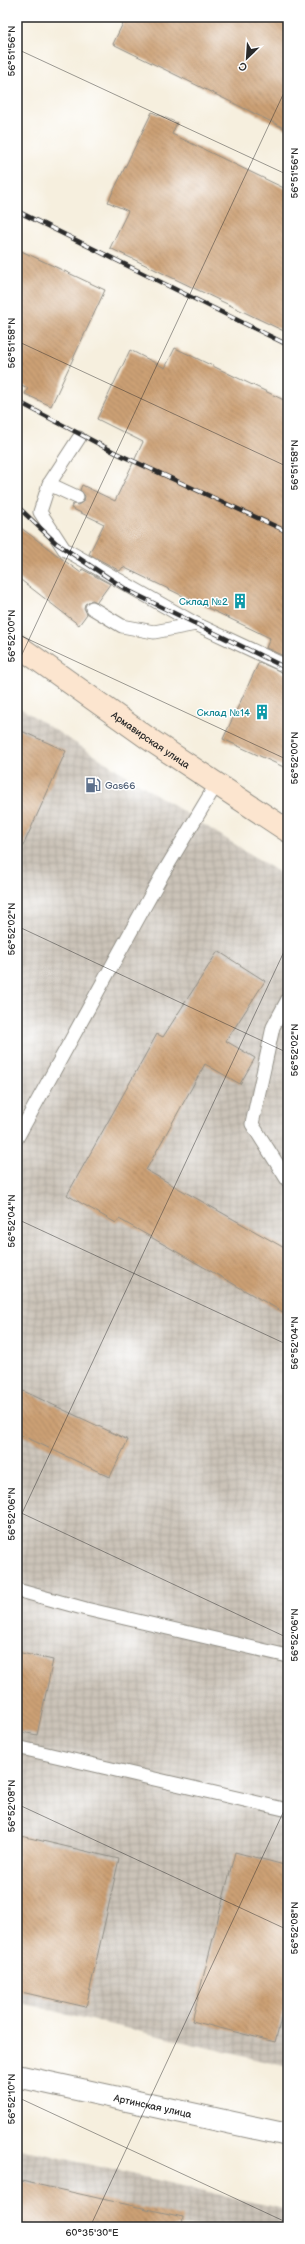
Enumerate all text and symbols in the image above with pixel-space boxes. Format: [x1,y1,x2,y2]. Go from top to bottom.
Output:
text: 56°51'56"N [6,25,18,77]
north arrow [227,38,267,78]
text: С [236,59,249,74]
text: 56°51'56"N [289,147,301,199]
text: 56°51'58"N [6,318,18,368]
text: 56°51'58"N [289,440,301,490]
building icon: Склад №2 [231,592,249,610]
place label: Склад №2 [179,596,228,608]
text: 56°52'00"N [6,609,18,663]
building icon: Склад №14 [253,703,271,721]
place label: Склад №14 [197,707,250,719]
street label: Армавирская улица [108,709,192,772]
text: 56°52'00"N [289,731,301,785]
fuel station icon: Gas66 [84,776,102,794]
place label: Gas66 [105,780,135,792]
text: 56°52'02"N [6,902,18,956]
text: 56°52'02"N [289,1023,301,1077]
text: 56°52'04"N [6,1194,18,1248]
text: 56°52'04"N [289,1316,301,1370]
text: 56°52'06"N [6,1487,18,1541]
text: 56°52'06"N [289,1608,301,1662]
text: 56°52'08"N [6,1779,18,1833]
text: 56°52'08"N [289,1901,301,1955]
text: 56°52'10"N [6,2073,18,2125]
street label: Артинская улица [112,2092,193,2121]
text: 60°35'30"E [65,2227,119,2239]

